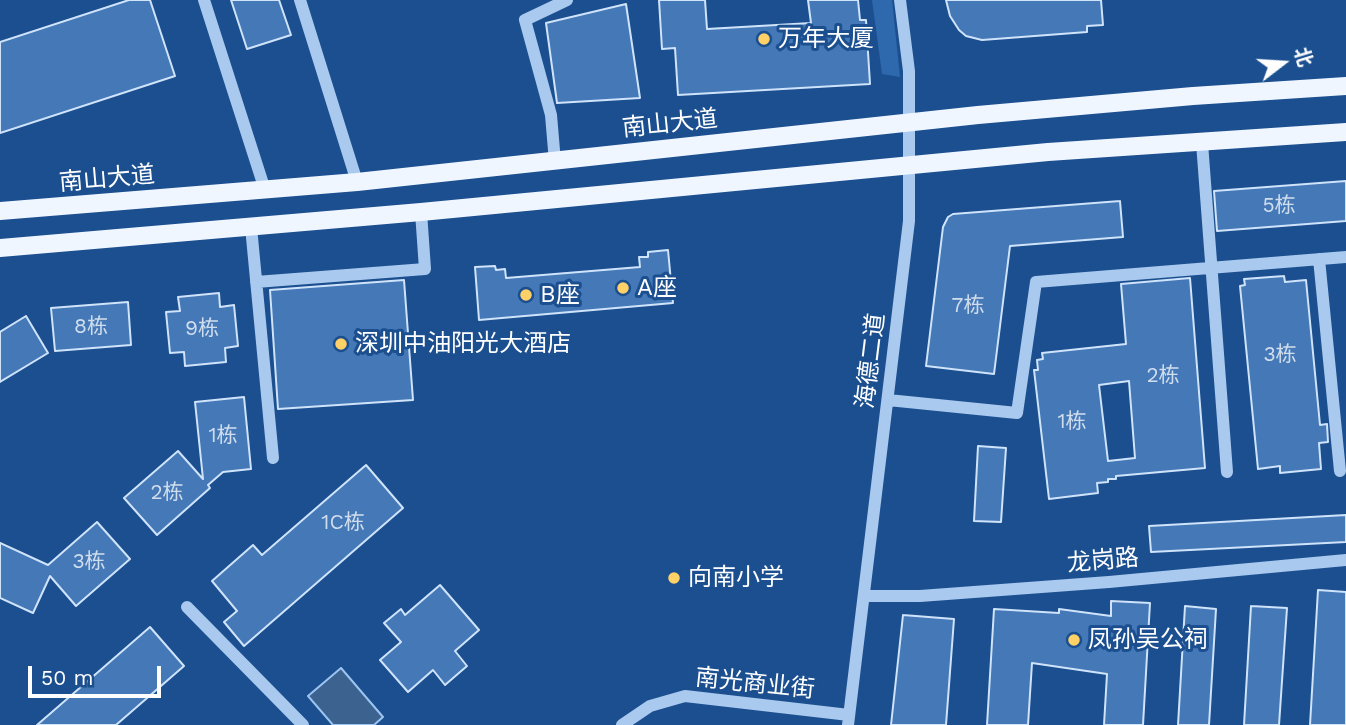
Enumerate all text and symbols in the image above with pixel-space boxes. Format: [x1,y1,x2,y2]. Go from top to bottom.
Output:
place label: 万年大厦 [778,25,874,53]
north arrow [1248,28,1318,98]
marker: 万年大厦 [756,31,772,47]
text: 北 [1290,44,1317,69]
street label: 南山大道 [621,105,719,143]
street label: 南山大道 [58,160,156,198]
house number: 5栋 [1262,193,1296,219]
place label: A座 [637,274,677,302]
marker: A座 [615,280,631,296]
place label: B座 [540,281,580,309]
marker: B座 [518,287,534,303]
house number: 7栋 [952,293,984,319]
street label: 海德二道 [851,312,891,410]
house number: 8栋 [74,314,108,340]
house number: 9栋 [185,316,219,342]
place label: 深圳中油阳光大酒店 [355,330,571,358]
marker: 深圳中油阳光大酒店 [333,336,349,352]
house number: 3栋 [1263,342,1297,368]
house number: 2栋 [1146,363,1180,389]
house number: 1栋 [1057,409,1087,435]
house number: 1栋 [208,423,238,449]
house number: 2栋 [150,480,184,506]
house number: 1C栋 [321,510,365,536]
street label: 龙岗路 [1066,544,1140,578]
house number: 3栋 [72,549,106,575]
place label: 向南小学 [688,564,784,592]
marker: 向南小学 [666,570,682,586]
place label: 凤孙吴公祠 [1088,626,1208,654]
marker: 凤孙吴公祠 [1066,632,1082,648]
scale bar [32,652,164,696]
street label: 南光商业街 [694,663,816,705]
text: 50 m [41,665,93,690]

